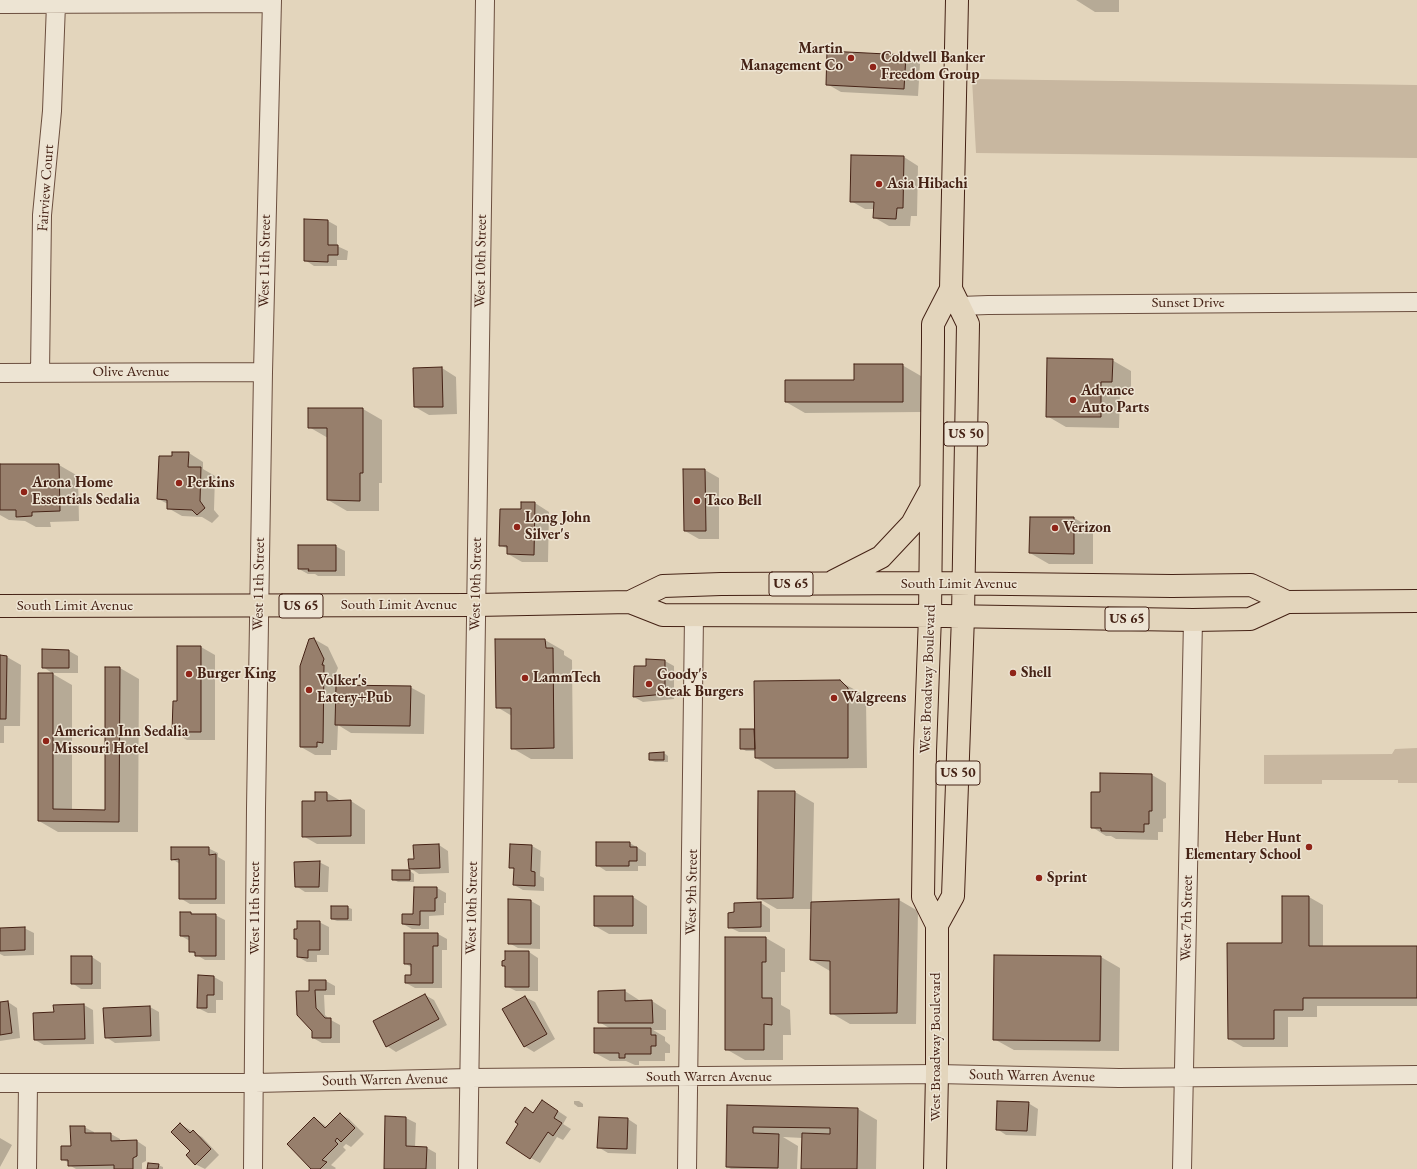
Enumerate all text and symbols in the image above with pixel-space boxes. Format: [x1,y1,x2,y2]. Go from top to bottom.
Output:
place label: Martin Management Co [740,40,843,75]
place label: Coldwell Banker Freedom Group [881,49,985,84]
marker: Martin Management Co [846,53,856,63]
marker: Coldwell Banker Freedom Group [868,62,878,72]
street label: Fairview Court [34,144,58,232]
place label: Asia Hibachi [887,175,968,193]
marker: Asia Hibachi [874,179,884,189]
street label: West 11th Street [255,214,275,308]
street label: West 10th Street [471,214,491,308]
street label: Sunset Drive [1151,294,1225,312]
street label: Olive Avenue [93,363,169,381]
place label: Advance Auto Parts [1081,382,1149,417]
marker: Advance Auto Parts [1068,395,1078,405]
road number: US 50 [944,422,988,446]
place label: Arona Home Essentials Sedalia [32,474,140,509]
place label: Perkins [187,474,235,492]
marker: Perkins [174,478,184,488]
marker: Arona Home Essentials Sedalia [19,487,29,497]
place label: Taco Bell [705,492,762,510]
marker: Taco Bell [692,496,702,506]
place label: Long John Silver's [525,509,591,544]
place label: Verizon [1063,519,1111,537]
marker: Long John Silver's [512,522,522,532]
marker: Verizon [1050,523,1060,533]
street label: West 11th Street [249,537,269,631]
street label: West 10th Street [466,537,486,631]
road number: US 65 [769,572,813,596]
street label: South Limit Avenue [901,575,1017,593]
road number: US 65 [279,594,323,618]
street label: South Limit Avenue [341,596,457,614]
street label: South Limit Avenue [17,597,133,615]
street label: West Broadway Boulevard [916,604,940,754]
road number: US 65 [1105,607,1149,631]
place label: Shell [1021,664,1052,682]
place label: Burger King [197,665,276,683]
place label: Goody's Steak Burgers [657,666,744,701]
marker: Shell [1008,668,1018,678]
marker: Burger King [184,669,194,679]
place label: LammTech [533,669,601,687]
place label: Volker's Eatery+Pub [317,672,392,707]
marker: LammTech [520,673,530,683]
marker: Goody's Steak Burgers [644,679,654,689]
marker: Volker's Eatery+Pub [304,685,314,695]
place label: Walgreens [842,689,906,707]
marker: Walgreens [829,693,839,703]
place label: American Inn Sedalia Missouri Hotel [54,723,188,758]
marker: American Inn Sedalia Missouri Hotel [41,736,51,746]
road number: US 50 [936,761,980,785]
place label: Heber Hunt Elementary School [1185,829,1301,864]
marker: Heber Hunt Elementary School [1304,842,1314,852]
street label: West 9th Street [682,849,702,935]
street label: West 11th Street [246,861,264,955]
street label: West 10th Street [462,861,482,955]
place label: Sprint [1047,869,1087,887]
marker: Sprint [1034,873,1044,883]
street label: West 7th Street [1177,875,1197,961]
street label: West Broadway Boulevard [927,972,945,1122]
street label: South Warren Avenue [969,1066,1095,1086]
street label: South Warren Avenue [646,1068,772,1086]
street label: South Warren Avenue [322,1070,448,1090]

